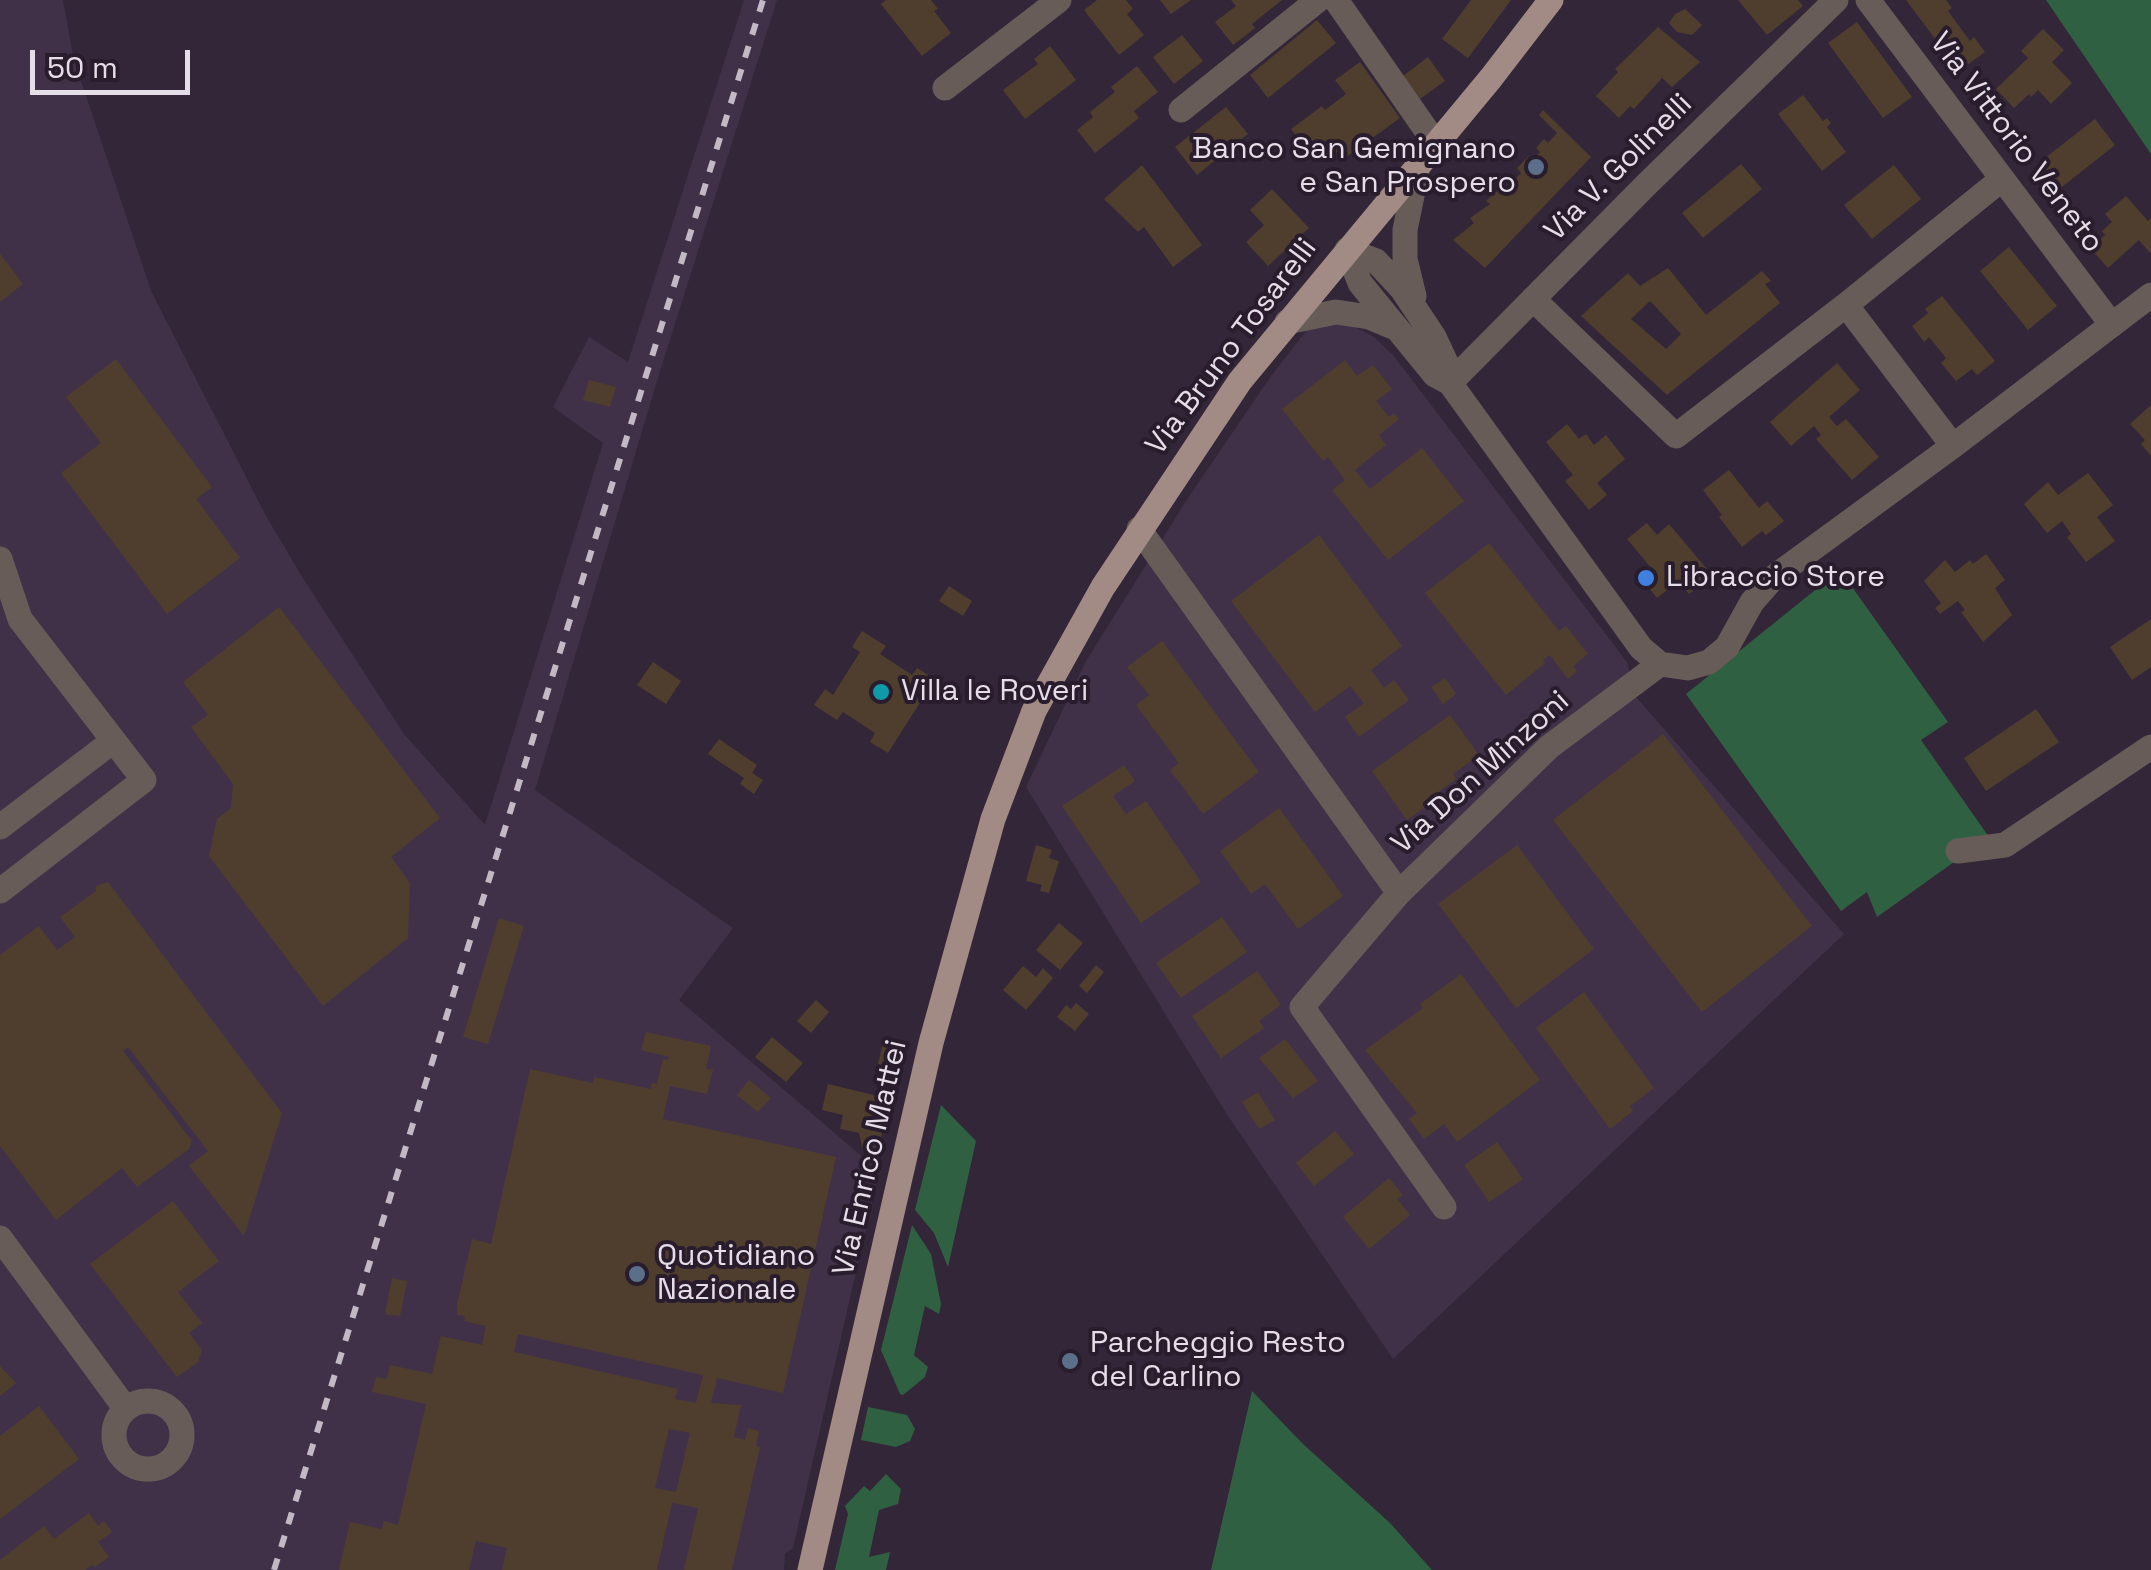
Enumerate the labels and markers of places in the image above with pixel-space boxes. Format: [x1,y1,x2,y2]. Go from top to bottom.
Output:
place label: Banco San Gemignano e San Prospero [1192,132,1516,202]
marker: Banco San Gemignano e San Prospero [1525,156,1547,178]
place label: Libraccio Store [1666,560,1885,596]
marker: Libraccio Store [1635,567,1657,589]
place label: Villa le Roveri [901,674,1088,710]
marker: Villa le Roveri [870,681,892,703]
place label: Quotidiano Nazionale [657,1239,815,1310]
marker: Quotidiano Nazionale [626,1263,648,1285]
place label: Parcheggio Resto del Carlino [1090,1326,1346,1396]
marker: Parcheggio Resto del Carlino [1059,1350,1081,1372]

